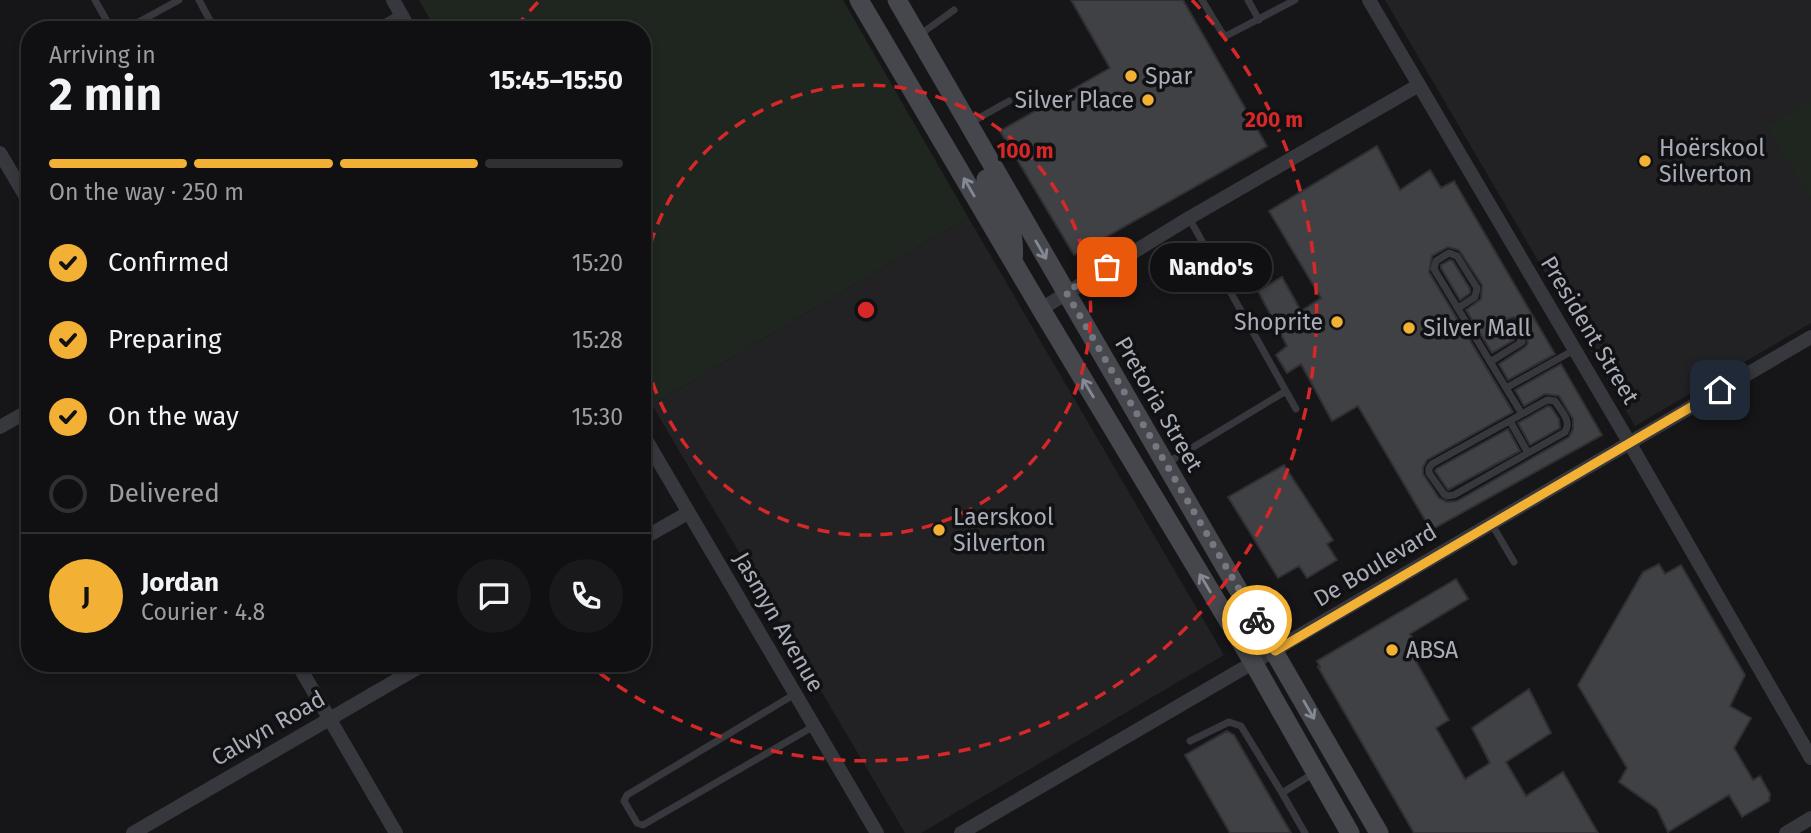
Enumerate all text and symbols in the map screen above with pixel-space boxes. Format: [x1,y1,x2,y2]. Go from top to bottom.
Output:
text: Arriving in [49,41,156,69]
place label: Spar [1145,62,1192,90]
text: 15:45–15:50 [489,65,623,96]
text: 2 min [49,67,162,122]
marker: Spar [1123,68,1139,84]
place label: Silver Place [1014,86,1134,114]
marker: Silver Place [1140,92,1156,108]
text: 200 m [1245,107,1303,133]
place label: Hoërskool Silverton [1659,134,1765,188]
text: 100 m [996,138,1054,164]
marker: Hoërskool Silverton [1637,153,1653,169]
one-way arrow [962,177,975,198]
text: On the way · 250 m [49,178,244,206]
pin [1077,237,1137,297]
one-way arrow [1035,239,1049,259]
callout: Nando's [1149,243,1272,292]
icon: check [49,244,87,282]
text: Confirmed [108,247,229,278]
icon: bag [1088,248,1126,286]
text: 15:20 [572,249,623,277]
street label: President Street [1535,251,1645,410]
text: Nando's [1169,253,1253,281]
centre of rings [854,298,878,322]
place label: Shoprite [1234,308,1323,336]
marker: Shoprite [1329,314,1345,330]
place label: Silver Mall [1423,314,1531,342]
marker: Silver Mall [1401,320,1417,336]
icon: check [49,321,87,359]
text: Preparing [108,324,221,355]
text: 15:28 [572,326,623,354]
street label: Pretoria Street [1109,331,1209,477]
pin [1690,360,1750,420]
icon: home [1701,371,1739,409]
one-way arrow [1081,379,1095,399]
icon: check [49,398,87,436]
text: On the way [108,401,239,432]
text: 15:30 [571,403,623,431]
text: Delivered [108,478,220,509]
place label: Laerskool Silverton [953,503,1054,557]
street label: De Boulevard [1308,517,1442,613]
marker: Laerskool Silverton [931,522,947,538]
street label: Jasmyn Avenue [728,547,830,697]
button: chat [457,559,531,633]
button: phone [549,559,623,633]
text: Jordan [141,567,219,598]
one-way arrow [1198,573,1212,593]
text: J [82,581,90,612]
courier [1222,585,1292,655]
text: Courier · 4.8 [141,598,265,626]
icon: bike [1238,601,1276,639]
place label: ABSA [1406,636,1459,664]
marker: ABSA [1384,642,1400,658]
street label: Calvyn Road [206,684,330,772]
one-way arrow [1302,700,1316,720]

